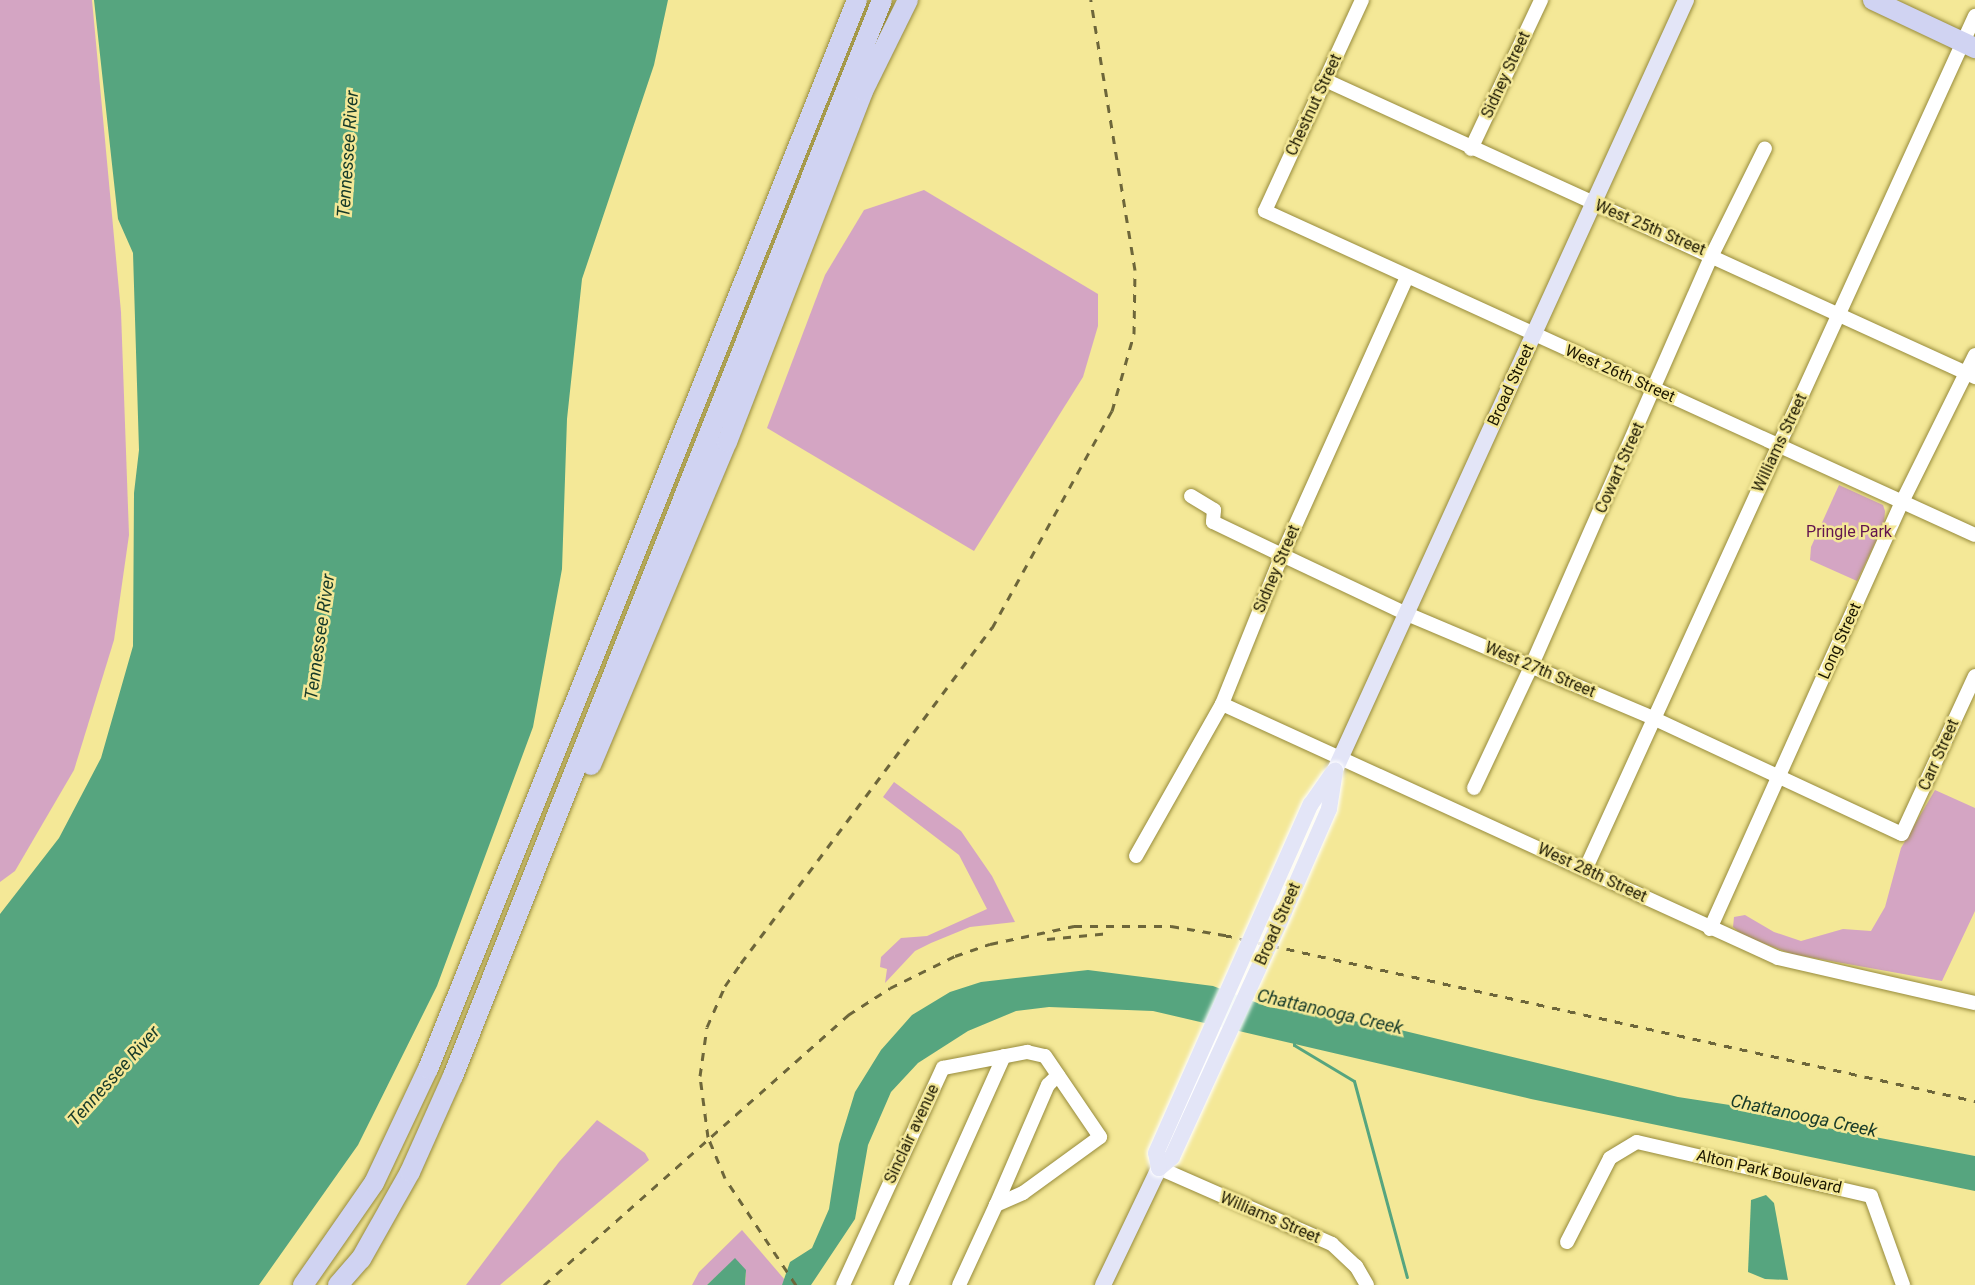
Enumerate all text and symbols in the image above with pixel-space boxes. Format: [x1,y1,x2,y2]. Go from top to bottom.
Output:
street label: Sidney Street [1478,29,1534,121]
street label: Chestnut Street [1282,51,1346,159]
water label: Tennessee River [333,90,363,218]
street label: West 25th Street [1592,196,1708,260]
street label: Broad Street [1484,341,1538,429]
street label: West 26th Street [1562,341,1678,407]
street label: Williams Street [1749,390,1811,496]
street label: Cowart Street [1591,420,1649,516]
street label: Sidney Street [1250,522,1304,616]
park label: Pringle Park [1806,522,1892,542]
water label: Tennessee River [300,573,340,701]
street label: Long Street [1815,600,1865,682]
street label: West 27th Street [1482,638,1598,702]
street label: Carr Street [1915,716,1963,794]
street label: West 28th Street [1534,839,1650,907]
street label: Broad Street [1251,880,1305,968]
water label: Chattanooga Creek [1255,985,1405,1039]
water label: Tennessee River [64,1022,164,1130]
street label: Sinclair avenue [881,1081,943,1187]
water label: Chattanooga Creek [1729,1090,1879,1142]
street label: Alton Park Boulevard [1695,1146,1843,1198]
street label: Williams Street [1217,1188,1323,1248]

